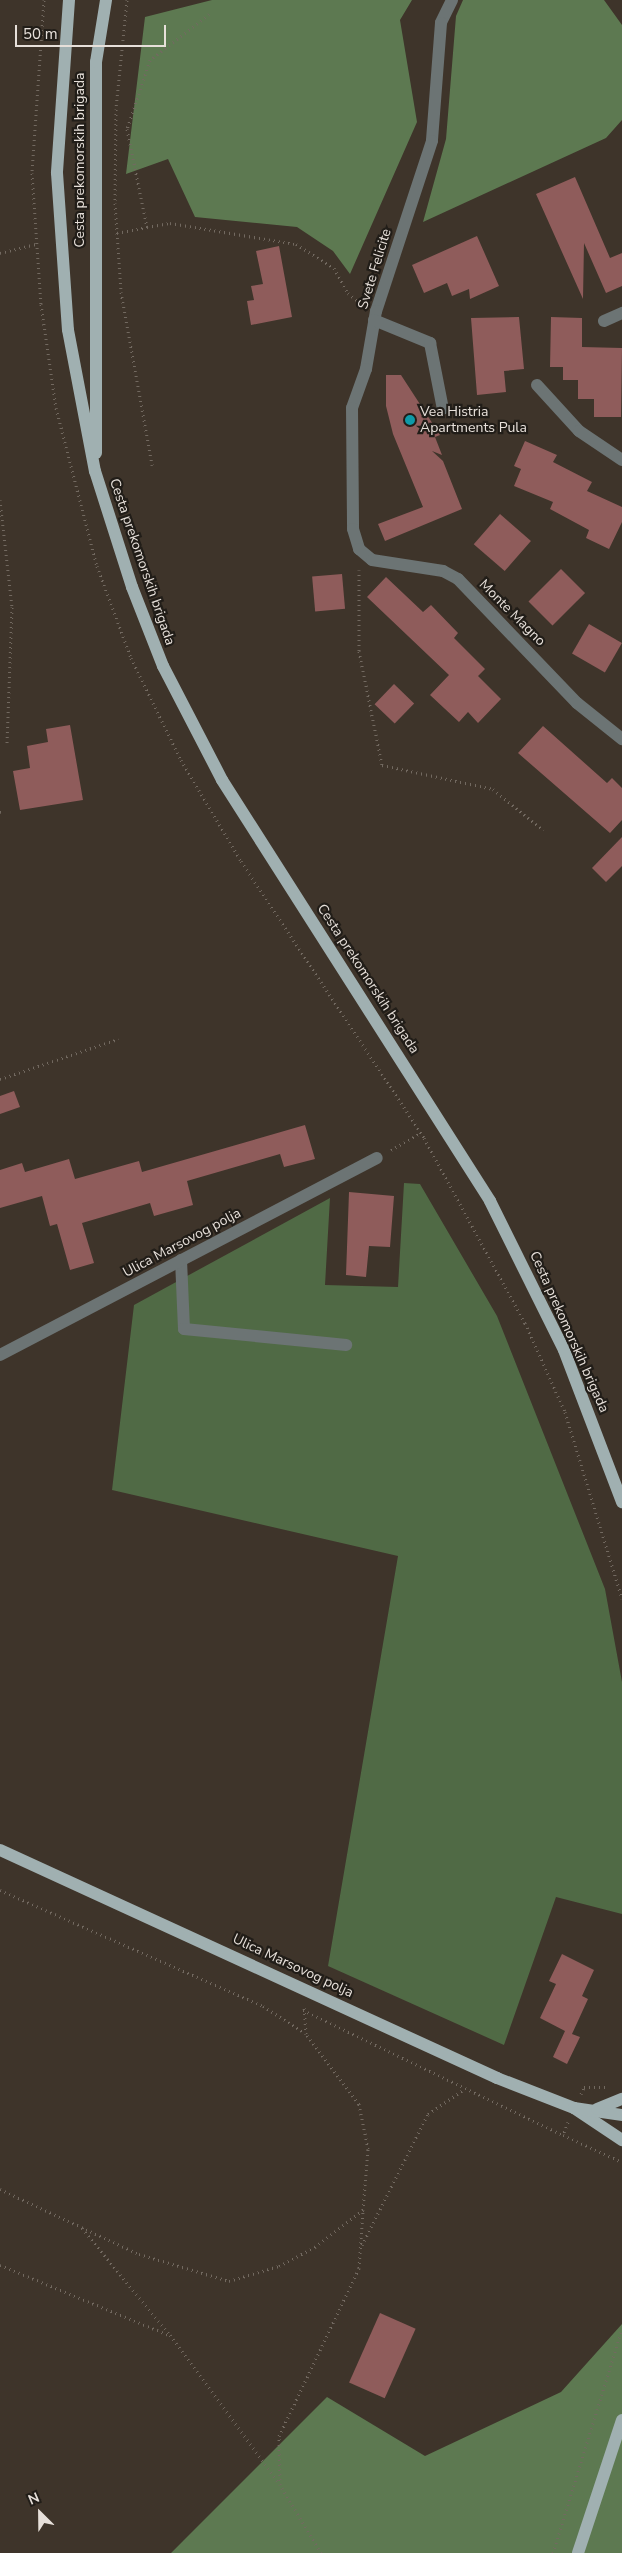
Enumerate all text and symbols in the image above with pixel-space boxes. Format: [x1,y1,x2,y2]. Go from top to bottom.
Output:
scale bar [18,15,169,47]
text: 50 m [23,24,58,44]
street label: Cesta prekomorskih brigada [72,73,88,247]
street label: Svete Felicite [355,227,395,311]
place label: Vea Histria Apartments Pula [420,404,527,437]
marker: Vea Histria Apartments Pula [404,414,416,426]
street label: Cesta prekomorskih brigada [106,477,178,647]
street label: Monte Magno [475,576,549,650]
street label: Cesta prekomorskih brigada [313,901,423,1057]
street label: Ulica Marsovog polja [120,1205,244,1281]
street label: Cesta prekomorskih brigada [526,1249,612,1415]
street label: Ulica Marsovog polja [230,1931,356,2001]
north arrow [15,2488,65,2538]
text: N [25,2488,42,2510]

